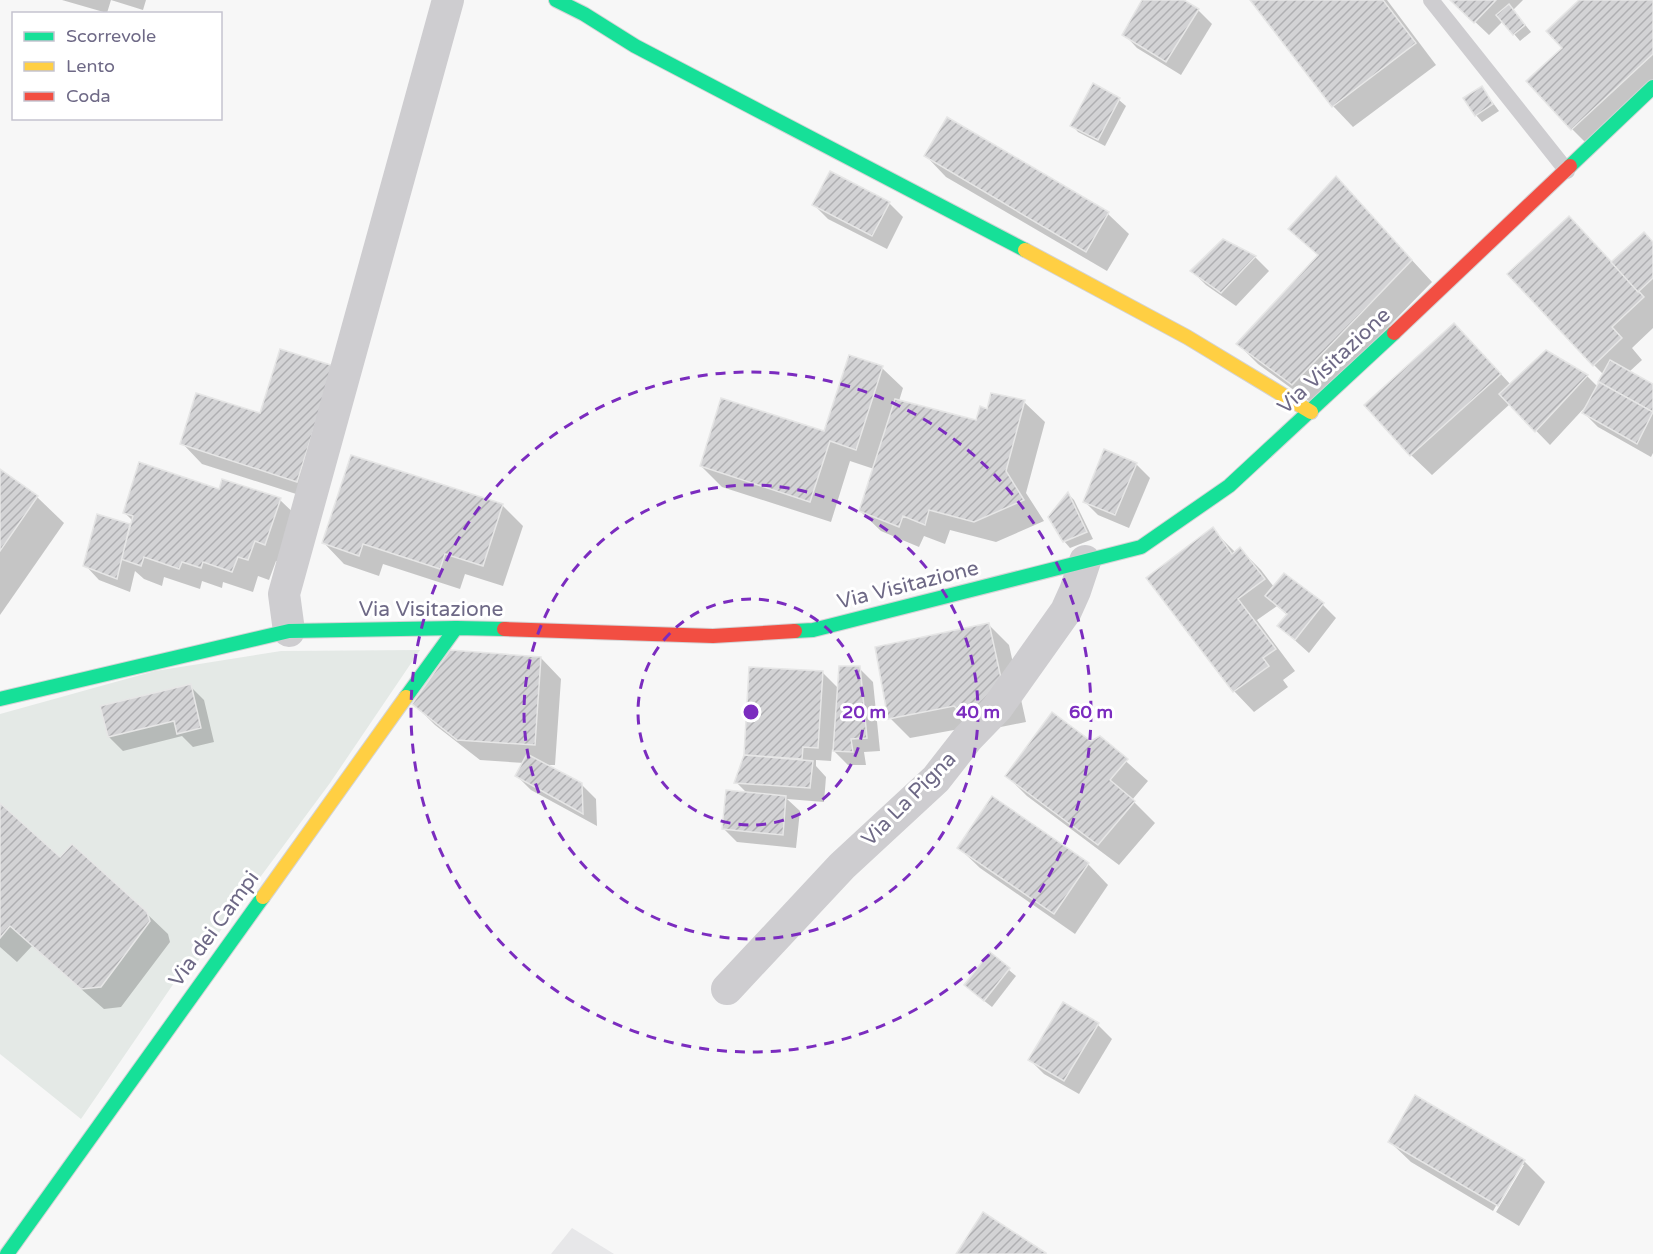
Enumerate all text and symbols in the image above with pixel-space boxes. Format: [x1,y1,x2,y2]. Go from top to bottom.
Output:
legend [12,12,222,120]
text: Scorrevole [66,25,156,47]
text: Lento [66,55,115,77]
text: Coda [66,85,111,107]
street label: Via Visitazione [1273,302,1396,419]
street label: Via Visitazione [835,555,981,615]
street label: Via Visitazione [359,597,503,622]
text: 20 m [842,701,886,723]
text: 40 m [956,701,1000,723]
text: 60 m [1069,701,1113,723]
centre of rings [741,702,761,722]
street label: Via La Pigna [857,747,961,851]
street label: Via dei Campi [164,866,264,992]

